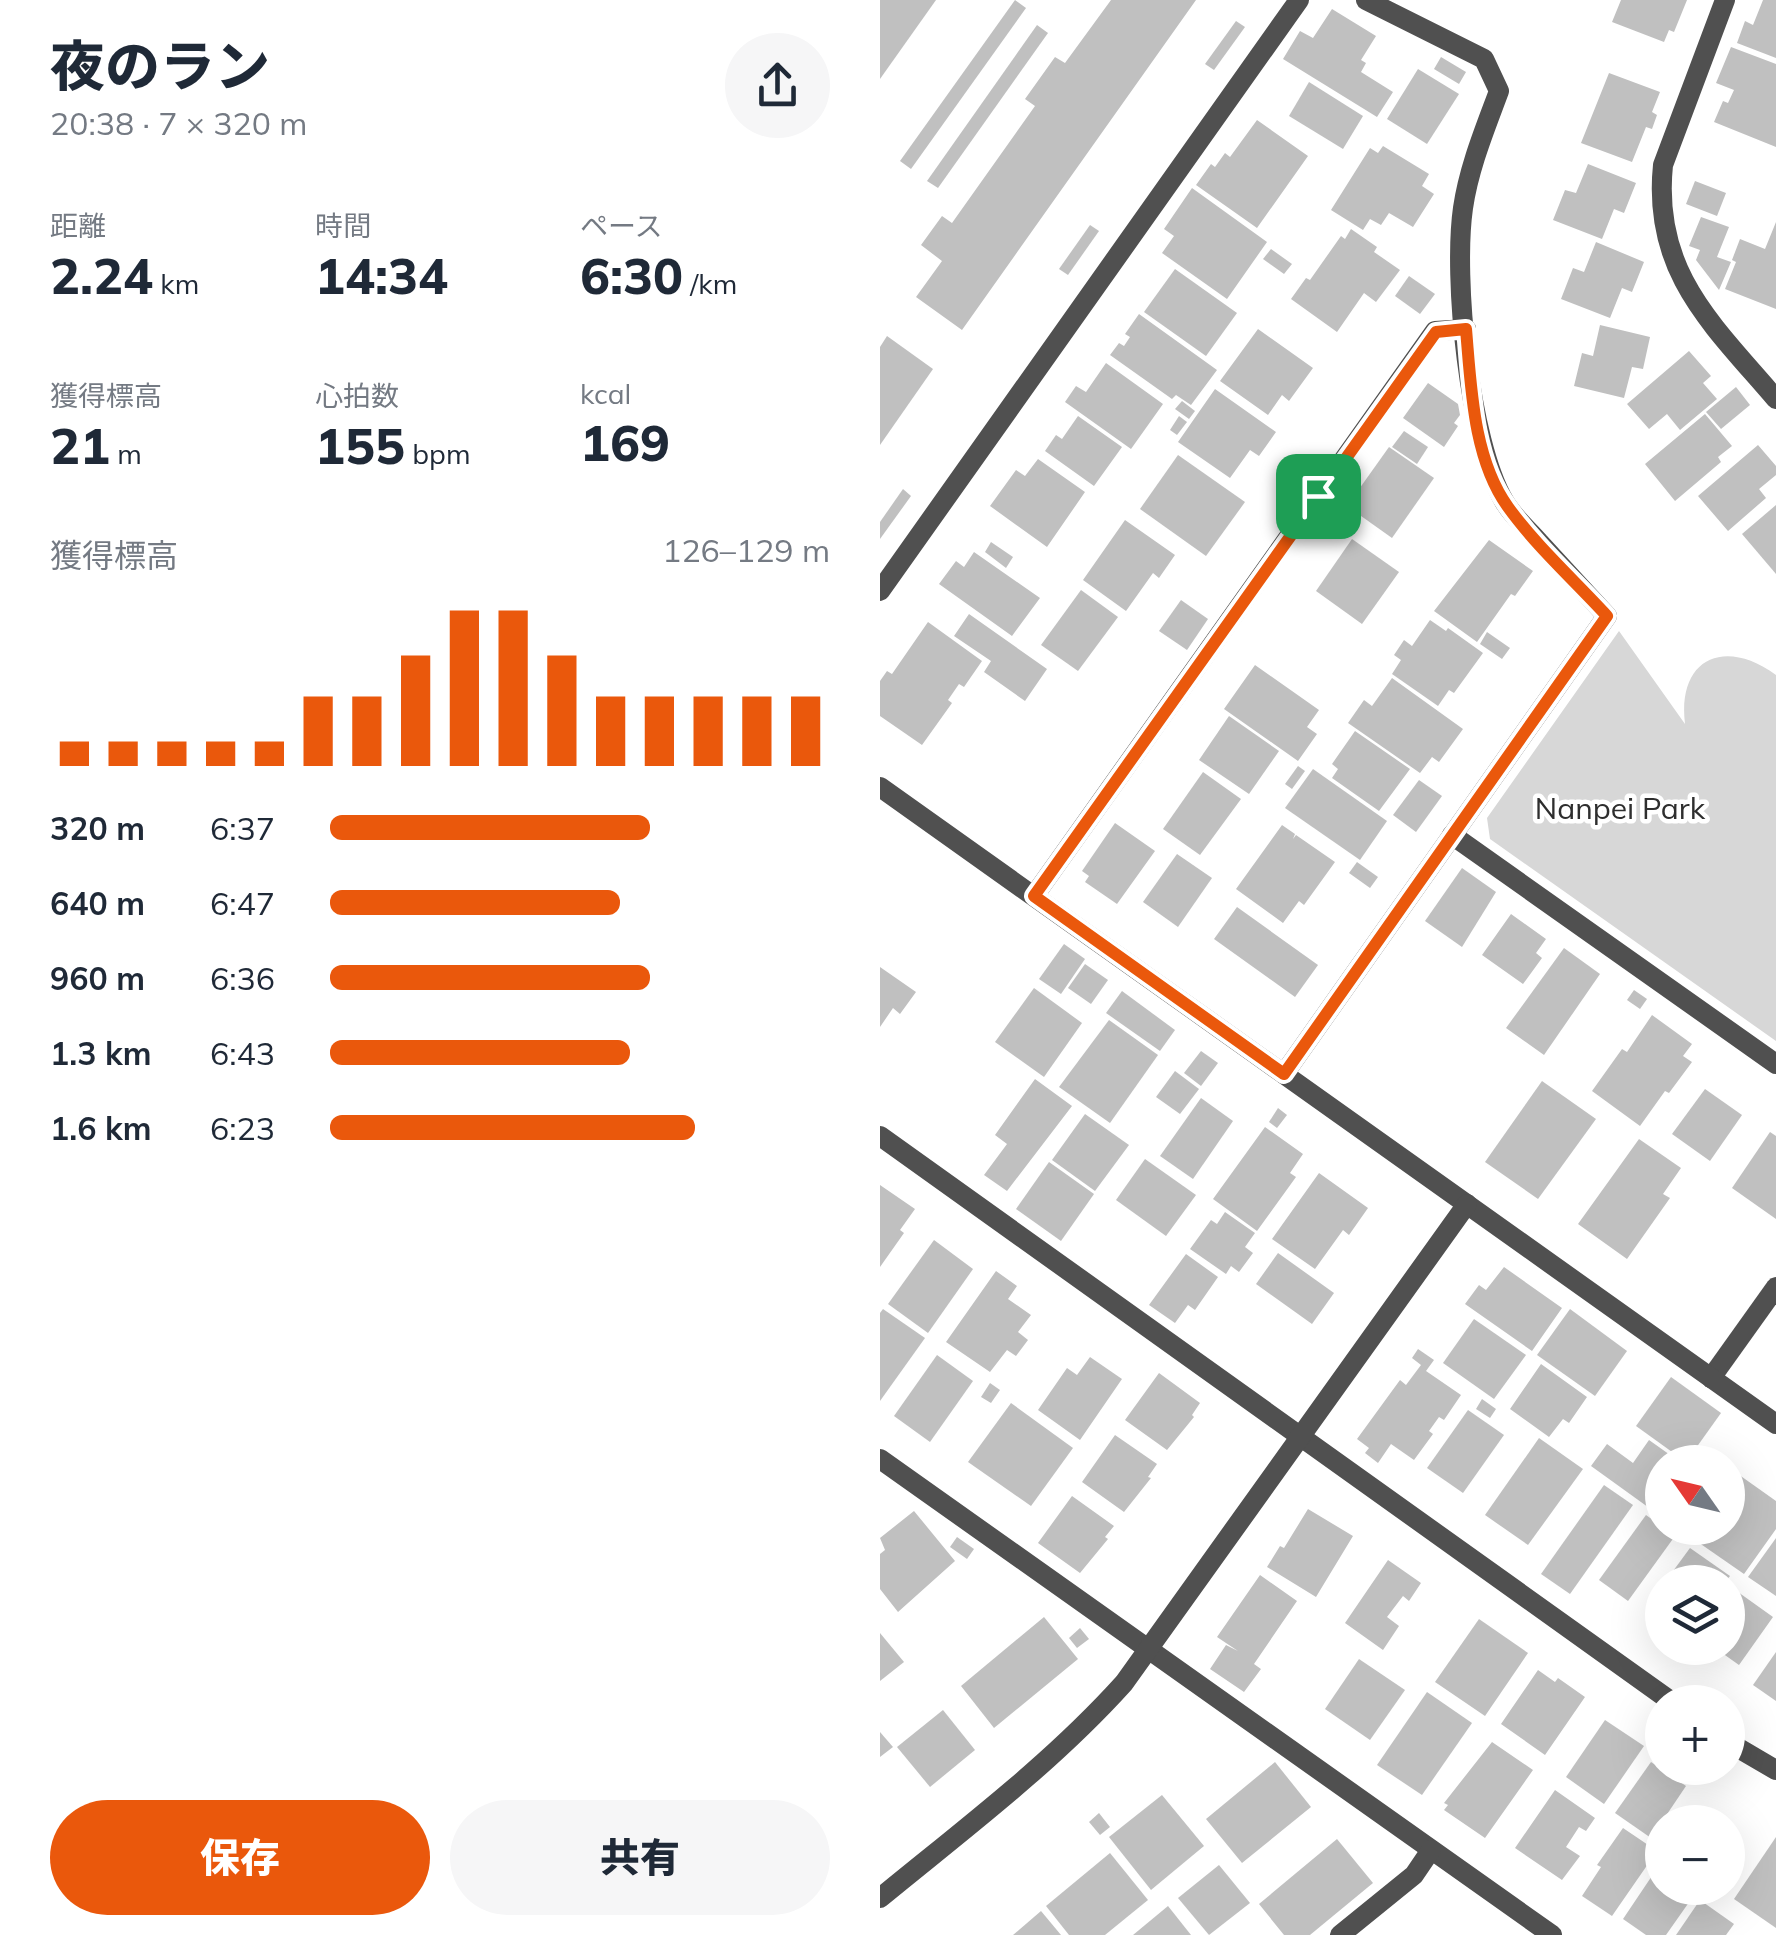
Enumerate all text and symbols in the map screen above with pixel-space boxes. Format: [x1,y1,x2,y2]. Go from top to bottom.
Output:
text: 夜のラン [50,31,270,100]
button: share [725,33,830,138]
text: 20:38 · 7 × 320 m [50,103,307,143]
text: 距離 [50,208,106,243]
text: 時間 [315,208,371,243]
text: ペース [580,208,663,243]
text: 2.24 [50,244,153,307]
text: 14:34 [315,244,448,307]
text: 6:30 [580,244,683,307]
text: km [153,266,199,301]
text: /km [683,266,737,301]
text: kcal [580,376,631,411]
text: 獲得標高 [50,378,162,413]
text: 心拍数 [315,378,399,413]
text: 169 [580,411,670,474]
text: 21 [50,414,110,477]
text: 155 [315,414,405,477]
text: m [110,436,142,471]
text: bpm [405,436,471,471]
pin [1276,454,1361,539]
icon: arrive [1291,469,1346,524]
text: 126–129 m [662,530,830,570]
text: 獲得標高 [50,535,178,575]
park label: Nanpei Park [1535,789,1706,827]
text: 320 m [50,808,145,848]
text: 6:37 [210,808,275,848]
text: 640 m [50,883,145,923]
text: 6:47 [210,883,275,923]
text: 960 m [50,958,145,998]
text: 6:36 [210,958,275,998]
text: 1.3 km [50,1033,152,1073]
text: 6:43 [210,1033,275,1073]
text: 1.6 km [50,1108,152,1148]
text: 6:23 [210,1108,275,1148]
north arrow [1645,1445,1745,1545]
map controls [1645,1445,1745,1905]
button: layers [1645,1565,1745,1665]
button: + [1645,1685,1745,1785]
button: 保存 [50,1800,430,1915]
button: 共有 [450,1800,830,1915]
button: − [1645,1805,1745,1905]

